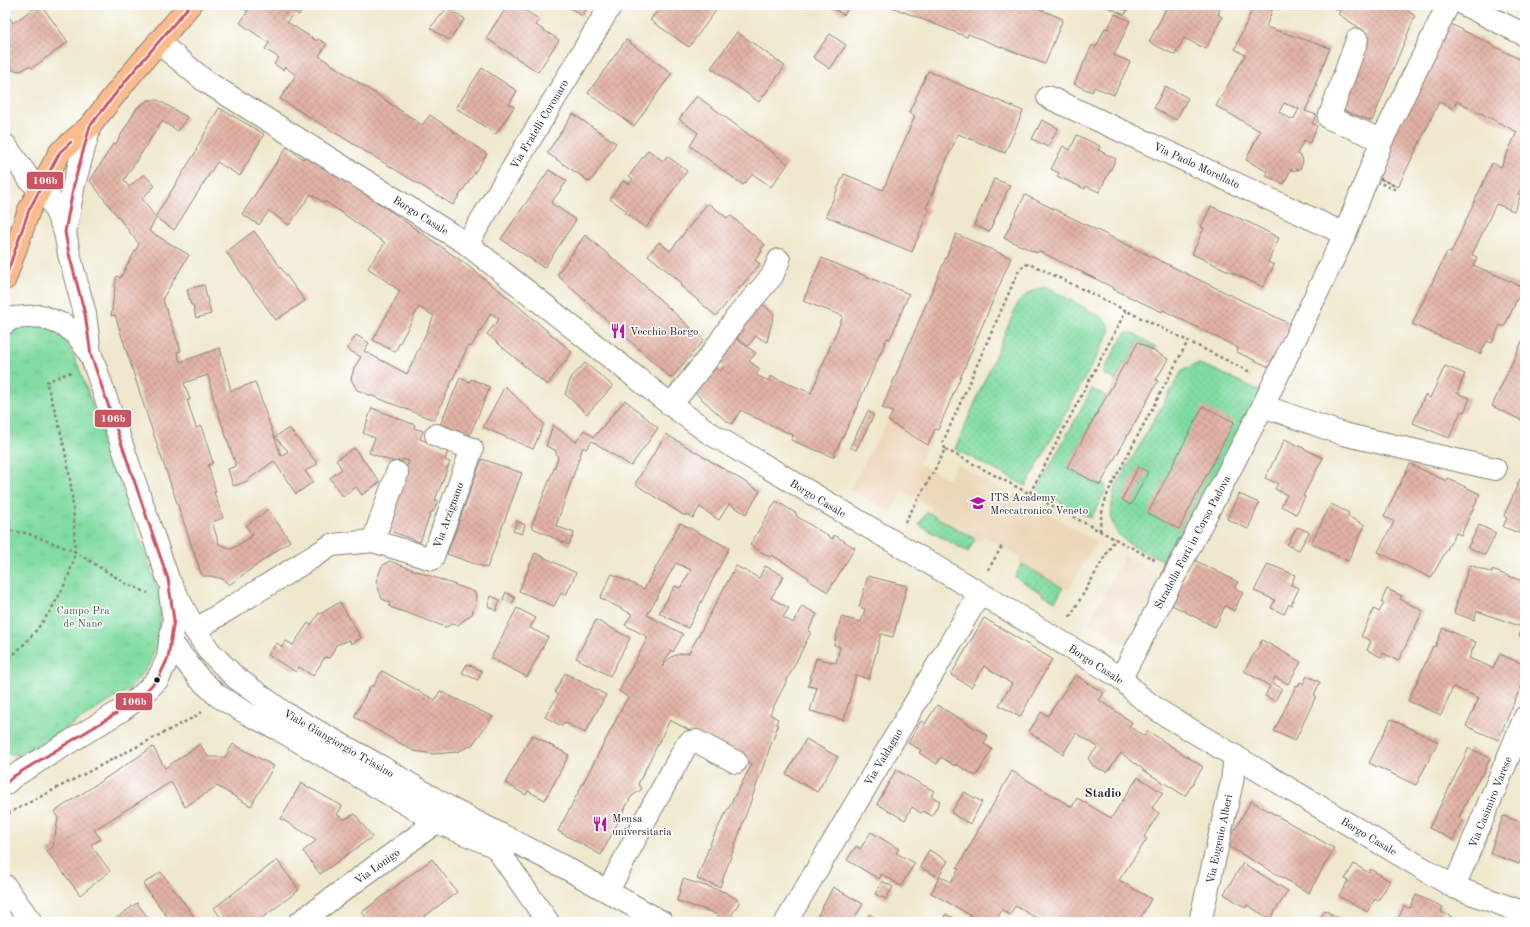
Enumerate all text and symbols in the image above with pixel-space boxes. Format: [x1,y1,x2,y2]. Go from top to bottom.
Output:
street label: Via Fratelli Coronaro [509,78,571,171]
street label: Via Paolo Morellato [1152,142,1241,191]
line badge: 106b [26,171,64,190]
text: 106b [33,176,58,187]
street label: Borgo Casale [391,195,450,238]
restaurant icon: Vecchio Borgo [609,322,627,340]
place label: Vecchio Borgo [630,327,699,338]
line badge: 106b [94,409,132,428]
text: 106b [101,414,126,425]
street label: Stradella Forti in Corso Padova [1153,474,1233,611]
street label: Borgo Casale [787,478,847,520]
street label: Via Arzignano [432,481,466,550]
place label: ITS Academy Meccatronico Veneto [990,493,1088,517]
school or university icon: ITS Academy Meccatronico Veneto [969,494,987,512]
park label: Campo Pra de Nane [56,606,110,630]
street label: Borgo Casale [1066,643,1125,687]
unlabelled marker [152,675,162,685]
line badge: 106b [115,692,153,711]
text: 106b [122,697,147,708]
street label: Viale Giangiorgio Trissino [281,708,395,780]
street label: Via Valdagno [863,727,905,788]
street label: Via Casimiro Varese [1468,755,1515,850]
district label: Stadio [1085,787,1121,800]
street label: Via Eugenio Alberi [1206,794,1235,885]
place label: Mensa universitaria [612,814,672,838]
restaurant icon: Mensa universitaria [591,815,609,833]
street label: Borgo Casale [1338,816,1398,858]
street label: Via Lonigo [353,847,402,887]

